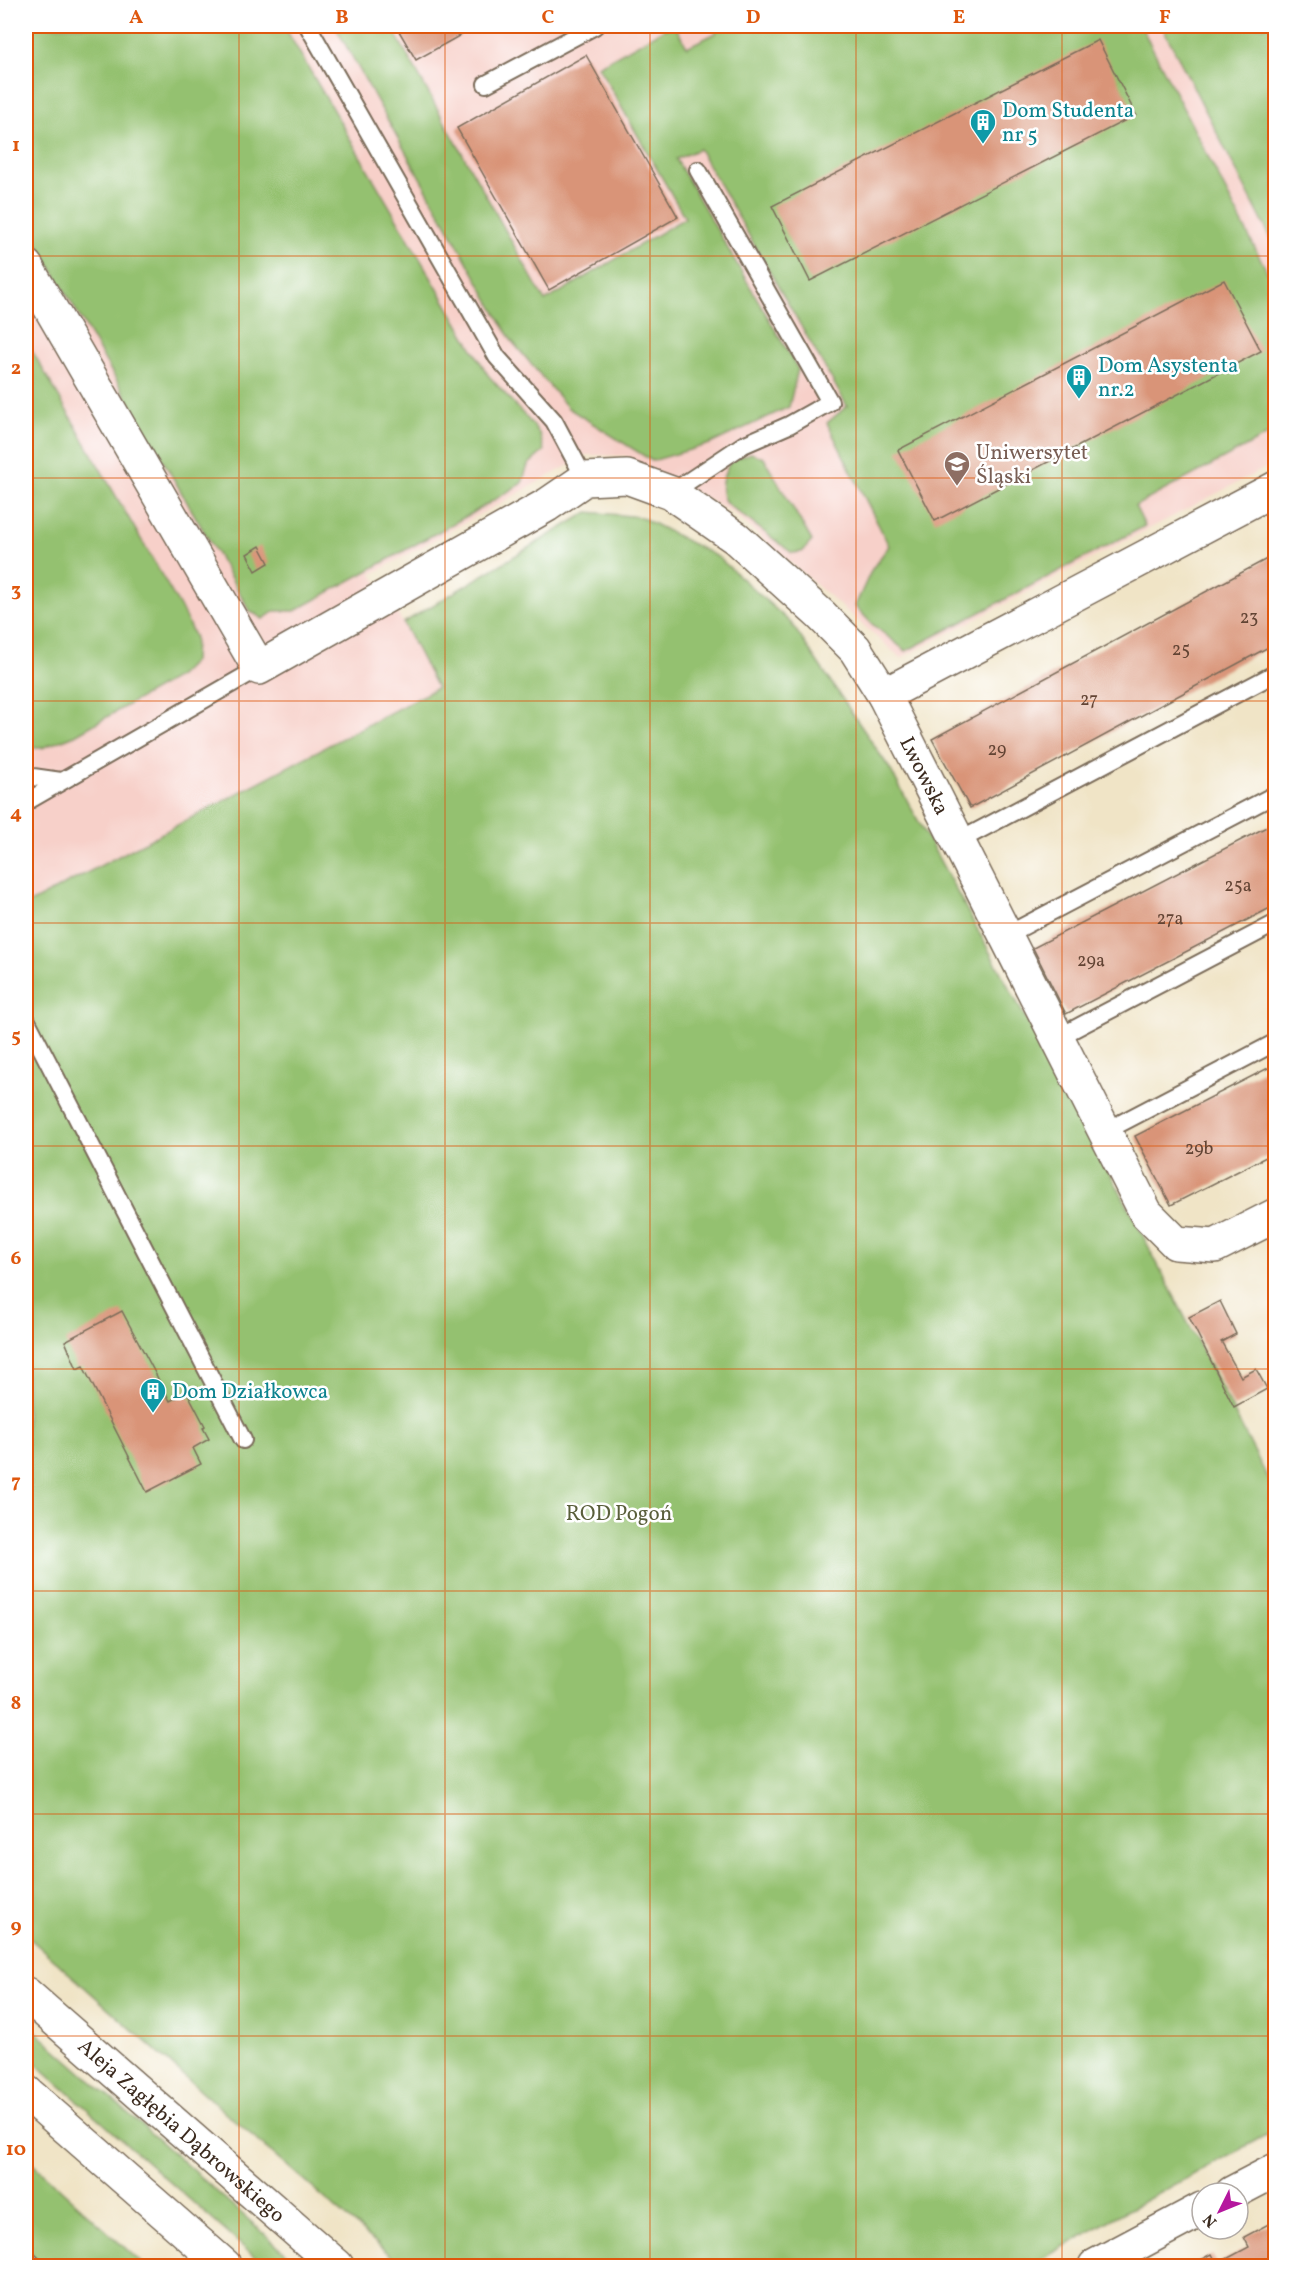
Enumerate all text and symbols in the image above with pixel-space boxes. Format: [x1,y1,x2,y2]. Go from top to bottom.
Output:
text: A [129,4,143,32]
text: B [335,4,349,32]
text: C [542,4,555,32]
text: D [746,4,760,32]
text: E [953,4,965,32]
text: F [1159,4,1171,32]
place label: Dom Studenta nr 5 [1002,97,1134,150]
building icon: Dom Studenta nr 5 [968,107,998,145]
text: 1 [12,132,20,160]
place label: Dom Asystenta nr.2 [1098,352,1238,405]
text: 2 [11,355,21,383]
building icon: Dom Asystenta nr.2 [1064,362,1094,400]
place label: Uniwersytet Śląski [976,439,1088,492]
school or university icon: Uniwersytet Śląski [942,449,972,487]
text: 3 [11,577,21,605]
house number: 23 [1240,606,1258,631]
house number: 25 [1172,638,1190,663]
house number: 27 [1080,688,1098,713]
street label: Lwowska [891,732,955,821]
house number: 29 [988,738,1006,763]
text: 4 [10,800,22,828]
house number: 25a [1224,874,1252,899]
house number: 27a [1157,907,1183,932]
house number: 29a [1077,949,1105,974]
text: 5 [11,1023,21,1051]
house number: 29b [1185,1137,1213,1162]
text: 6 [11,1245,22,1273]
building icon: Dom Działkowca [138,1376,168,1414]
place label: Dom Działkowca [172,1378,328,1407]
text: 7 [11,1468,21,1496]
park label: ROD Pogoń [566,1500,672,1529]
text: 8 [11,1690,21,1718]
text: 9 [10,1913,22,1941]
street label: Aleja Zagłębia Dąbrowskiego [71,2033,291,2230]
text: 10 [6,2136,26,2164]
north arrow [1190,2181,1250,2241]
text: N [1198,2208,1223,2232]

